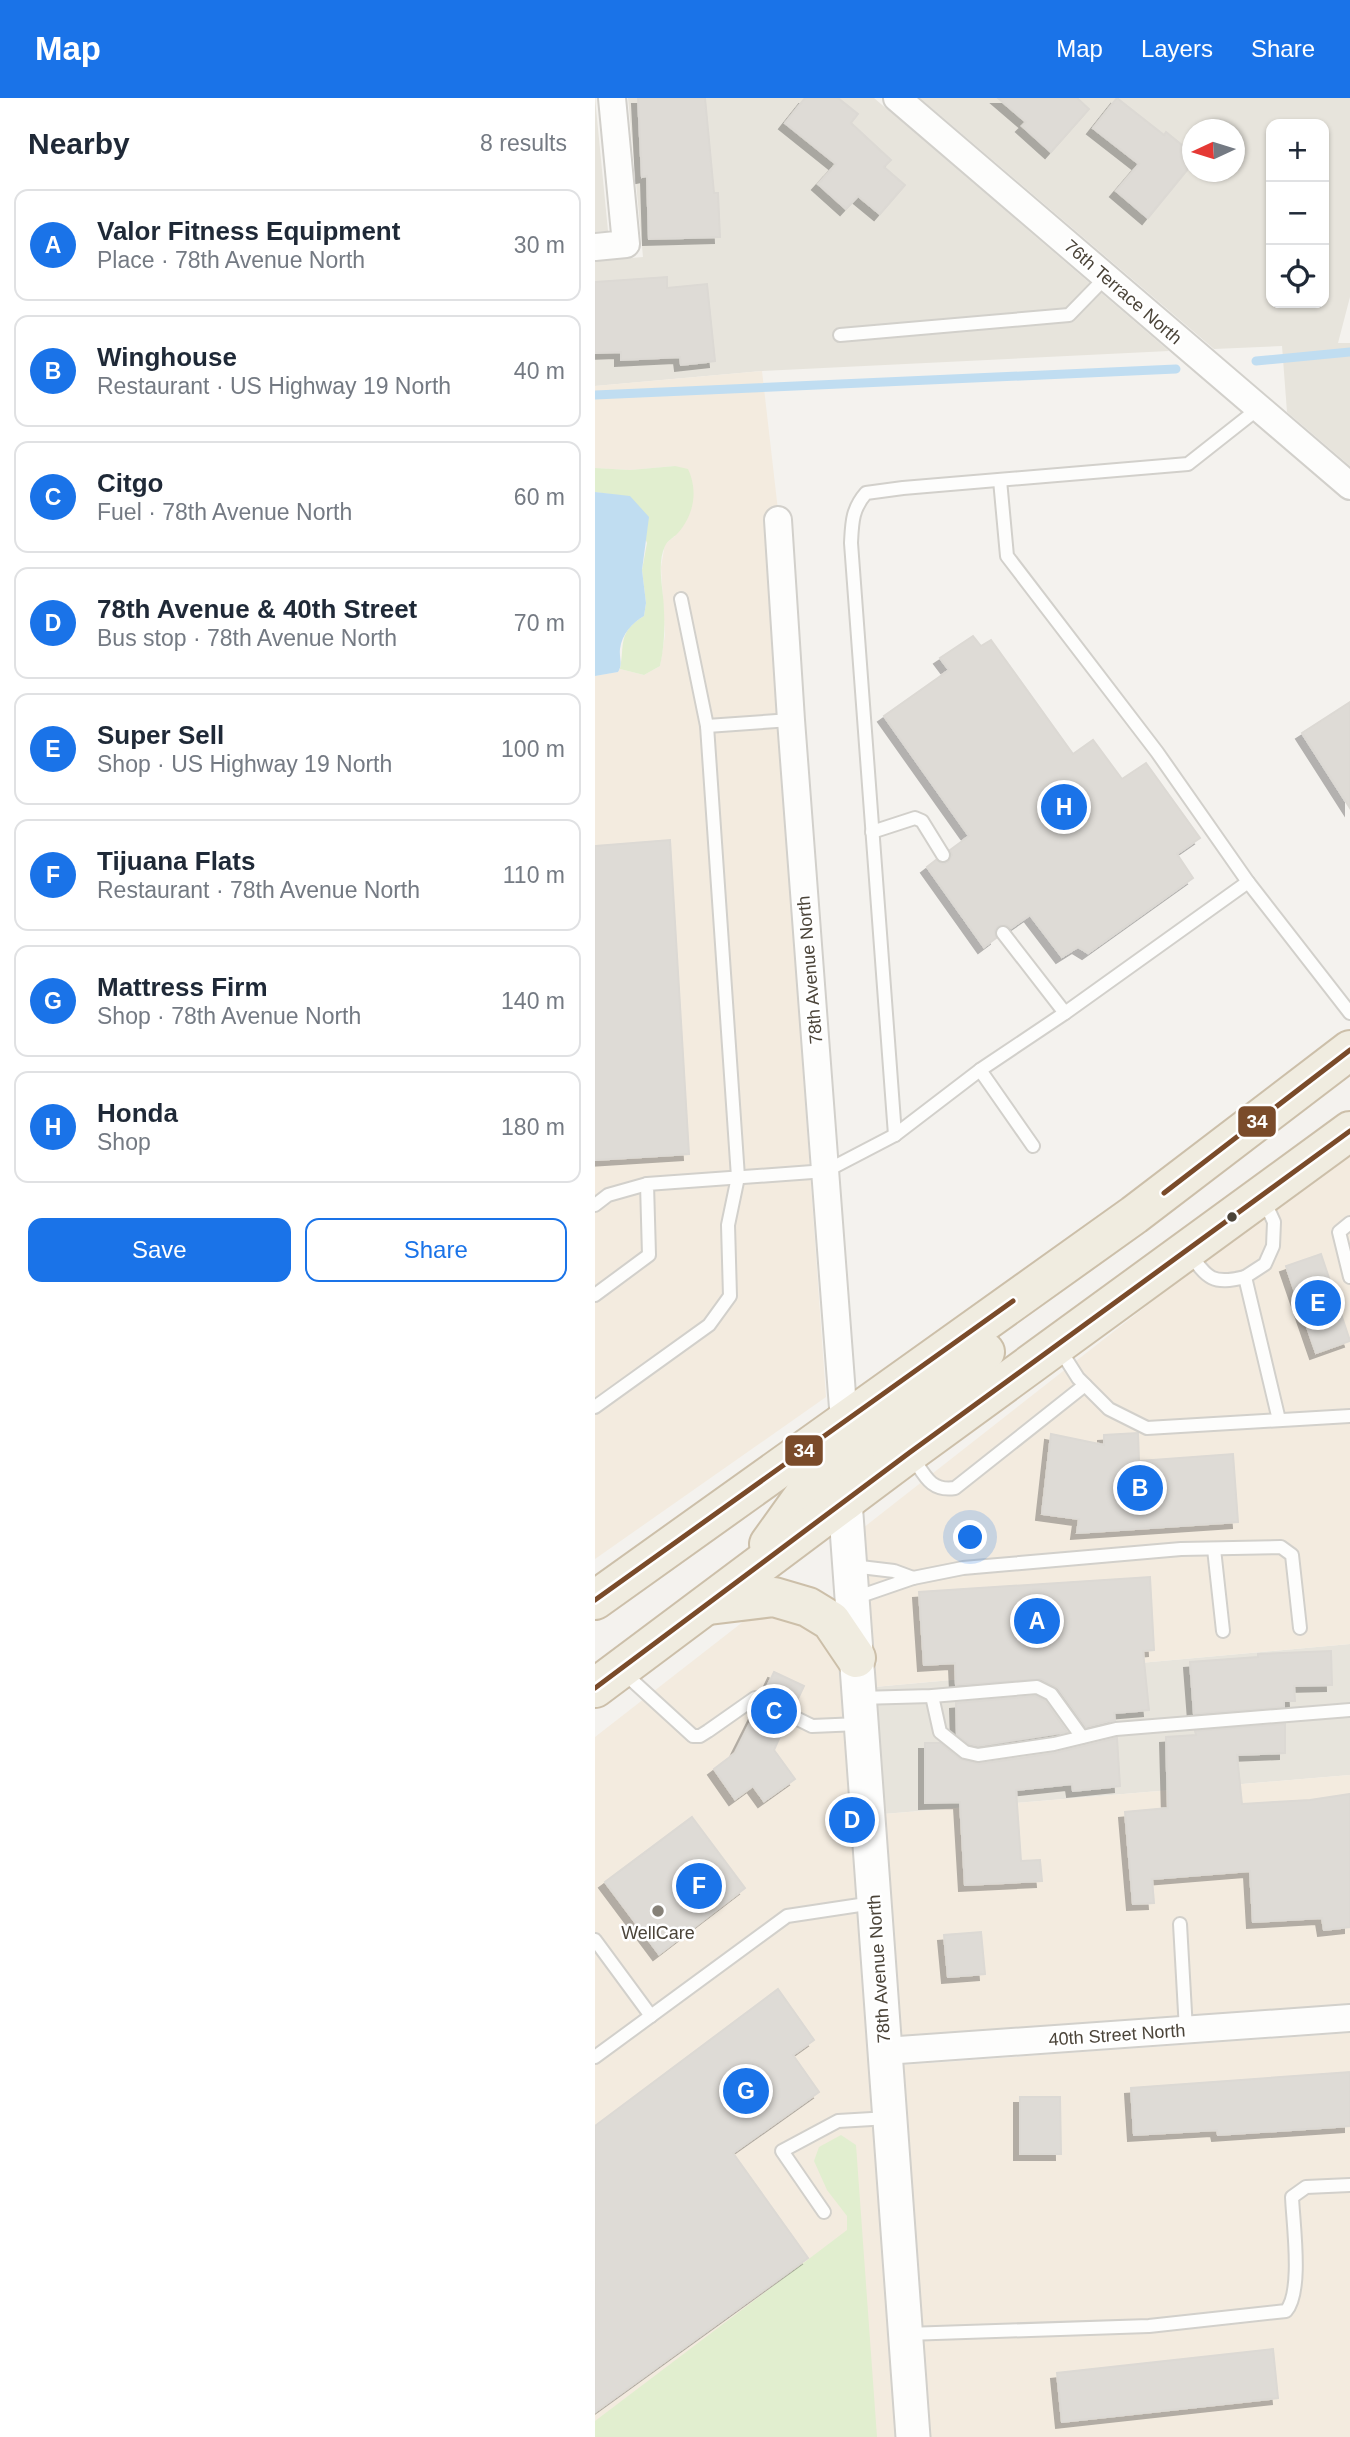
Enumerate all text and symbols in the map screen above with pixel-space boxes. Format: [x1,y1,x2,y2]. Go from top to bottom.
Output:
text: Map [35,30,101,67]
text: Map [1056,35,1103,62]
text: Layers [1141,35,1213,62]
text: Share [1251,35,1315,62]
north arrow [1182,119,1245,182]
map controls [1266,119,1329,308]
button: + [1266,119,1329,182]
text: Nearby [28,127,130,160]
text: 8 results [480,130,567,156]
button: − [1266,182,1329,245]
text: Valor Fitness Equipment [97,216,400,246]
text: A [45,232,61,258]
text: 30 m [514,232,565,258]
street label: 76th Terrace North [1060,236,1186,348]
button: locate [1266,245,1329,308]
text: Place · 78th Avenue North [97,247,365,273]
text: Winghouse [97,342,237,372]
text: B [45,358,61,384]
text: 40 m [514,358,565,384]
text: Restaurant · US Highway 19 North [97,373,451,399]
text: Citgo [97,468,163,498]
text: C [45,484,61,510]
text: 60 m [514,484,565,510]
text: Fuel · 78th Avenue North [97,499,352,525]
text: 78th Avenue & 40th Street [97,594,417,624]
text: D [45,610,61,636]
text: 70 m [514,610,565,636]
text: Bus stop · 78th Avenue North [97,625,397,651]
text: Super Sell [97,720,224,750]
text: E [45,736,61,762]
text: 100 m [501,736,565,762]
text: Shop · US Highway 19 North [97,751,392,777]
pin: H [1041,781,1087,833]
text: Tijuana Flats [97,846,255,876]
text: F [46,862,60,888]
text: 110 m [503,862,565,888]
text: Restaurant · 78th Avenue North [97,877,420,903]
street label: 78th Avenue North [794,895,826,1045]
text: Mattress Firm [97,972,268,1002]
text: G [44,988,62,1014]
text: 140 m [501,988,565,1014]
text: Shop · 78th Avenue North [97,1003,361,1029]
text: Honda [97,1098,178,1128]
line badge: 34 [1237,1105,1277,1138]
text: 34 [1246,1111,1268,1132]
text: H [45,1114,61,1140]
text: 180 m [501,1114,565,1140]
text: Shop [97,1129,151,1155]
unlabelled marker [1225,1210,1239,1224]
button: Save [28,1218,291,1282]
button: Share [305,1218,567,1282]
pin: E [1295,1277,1341,1329]
line badge: 34 [784,1434,824,1467]
text: 34 [793,1440,815,1461]
pin: B [1117,1462,1163,1514]
your location [953,1520,987,1554]
pin: A [1014,1595,1060,1647]
pin: C [751,1685,797,1737]
pin: D [829,1794,875,1846]
pin: F [676,1860,722,1912]
street label: 78th Avenue North [864,1894,894,2044]
marker: WellCare [650,1903,666,1919]
place label: WellCare [621,1923,695,1943]
street label: 40th Street North [1048,2020,1186,2050]
pin: G [723,2065,769,2117]

